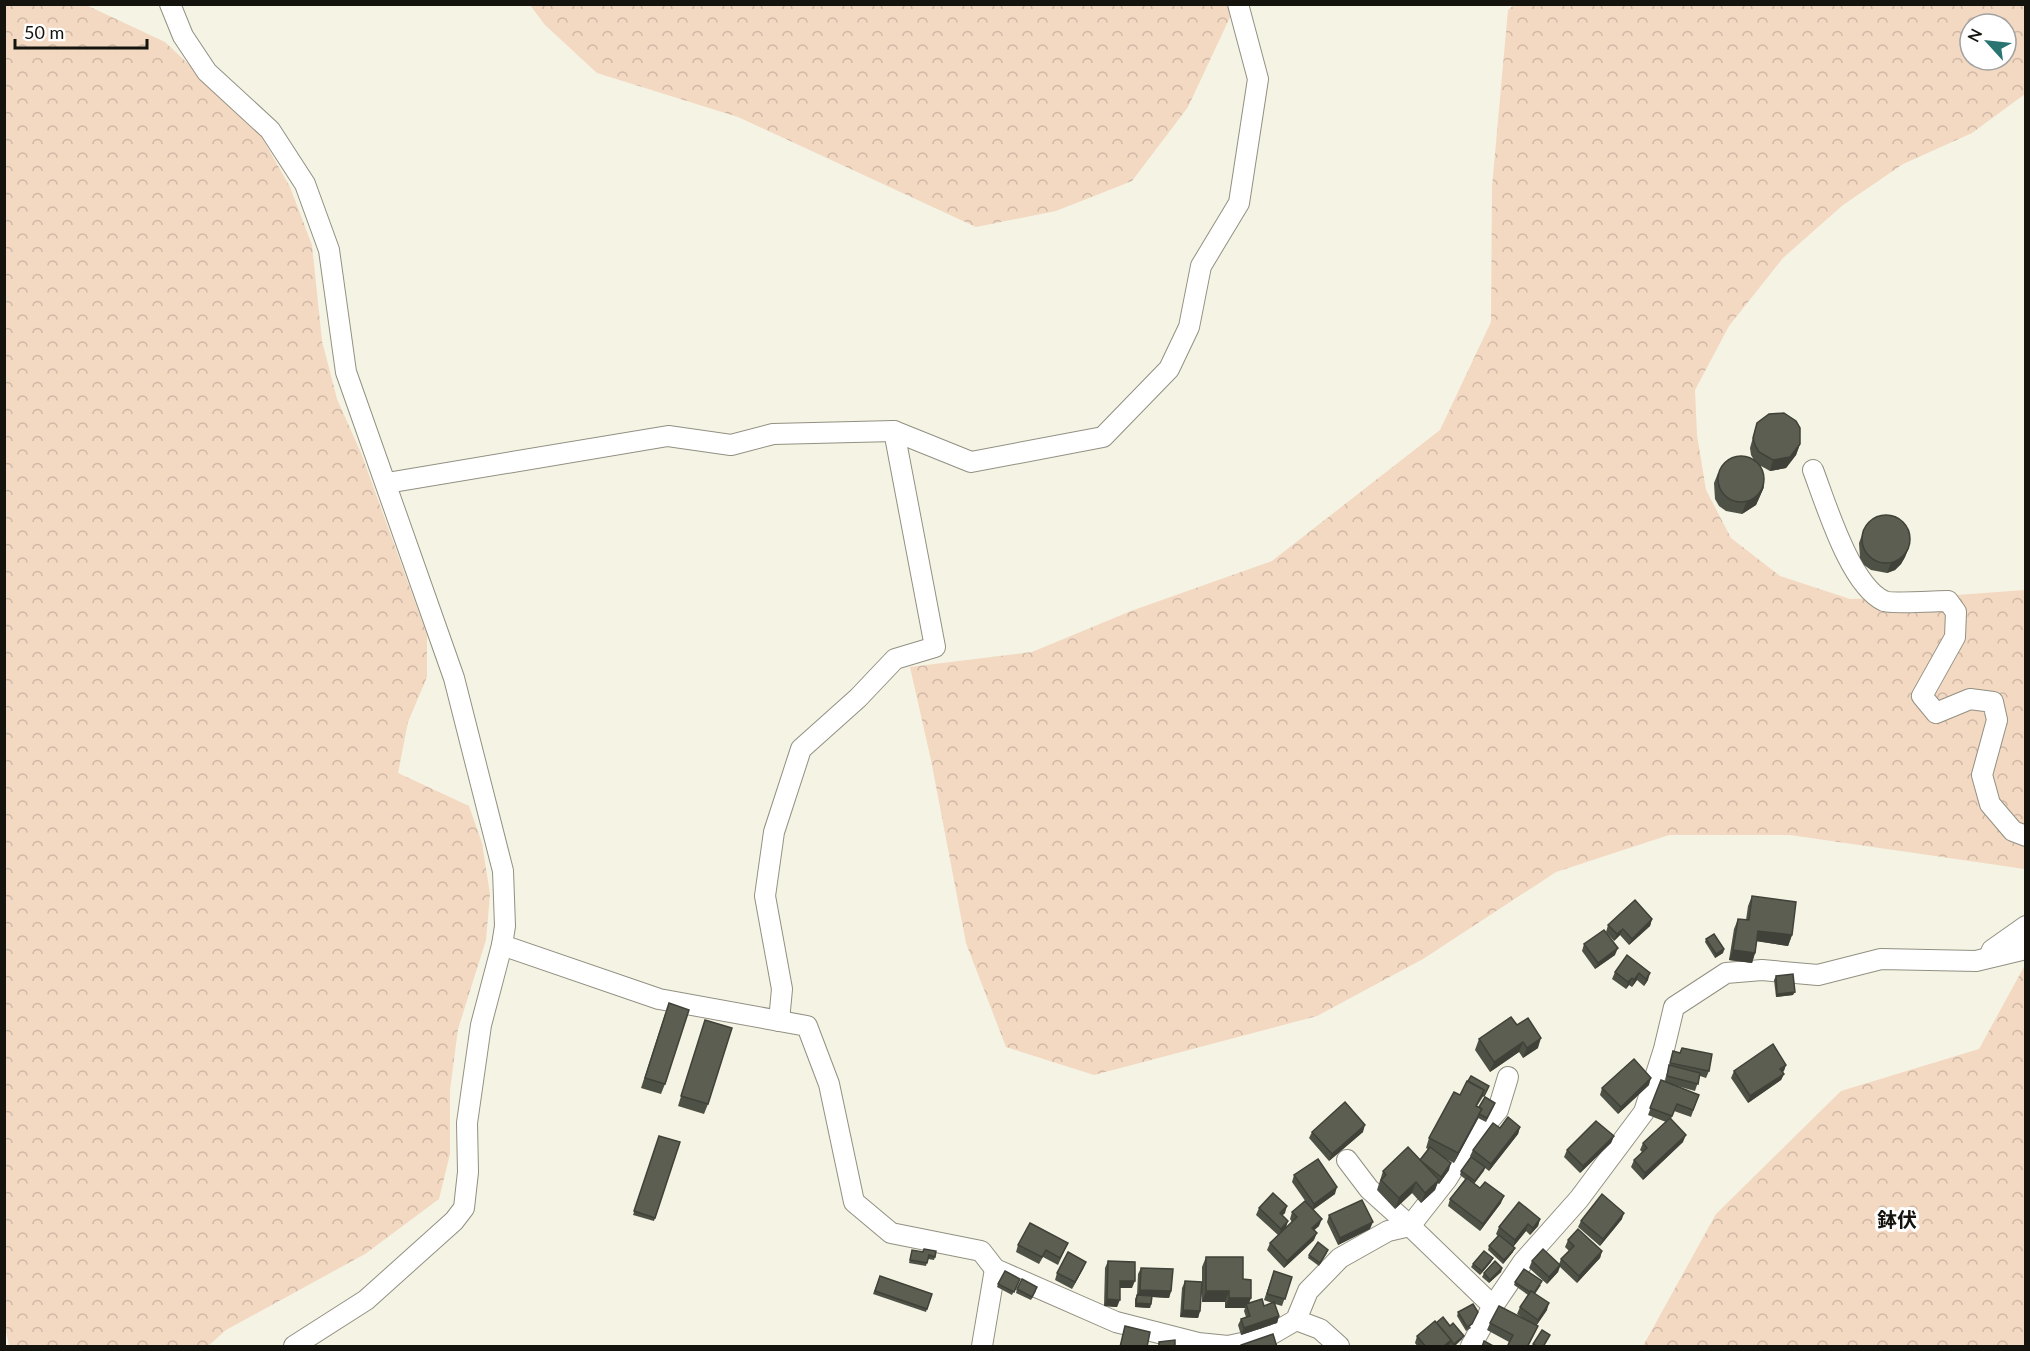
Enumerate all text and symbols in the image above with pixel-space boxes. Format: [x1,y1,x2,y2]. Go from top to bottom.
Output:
scale bar [15,12,147,50]
north arrow [1958,12,2018,72]
text: 50 m [24,21,64,43]
text: N [1963,25,1985,45]
district label: 鉢伏 [1877,1207,1917,1231]

